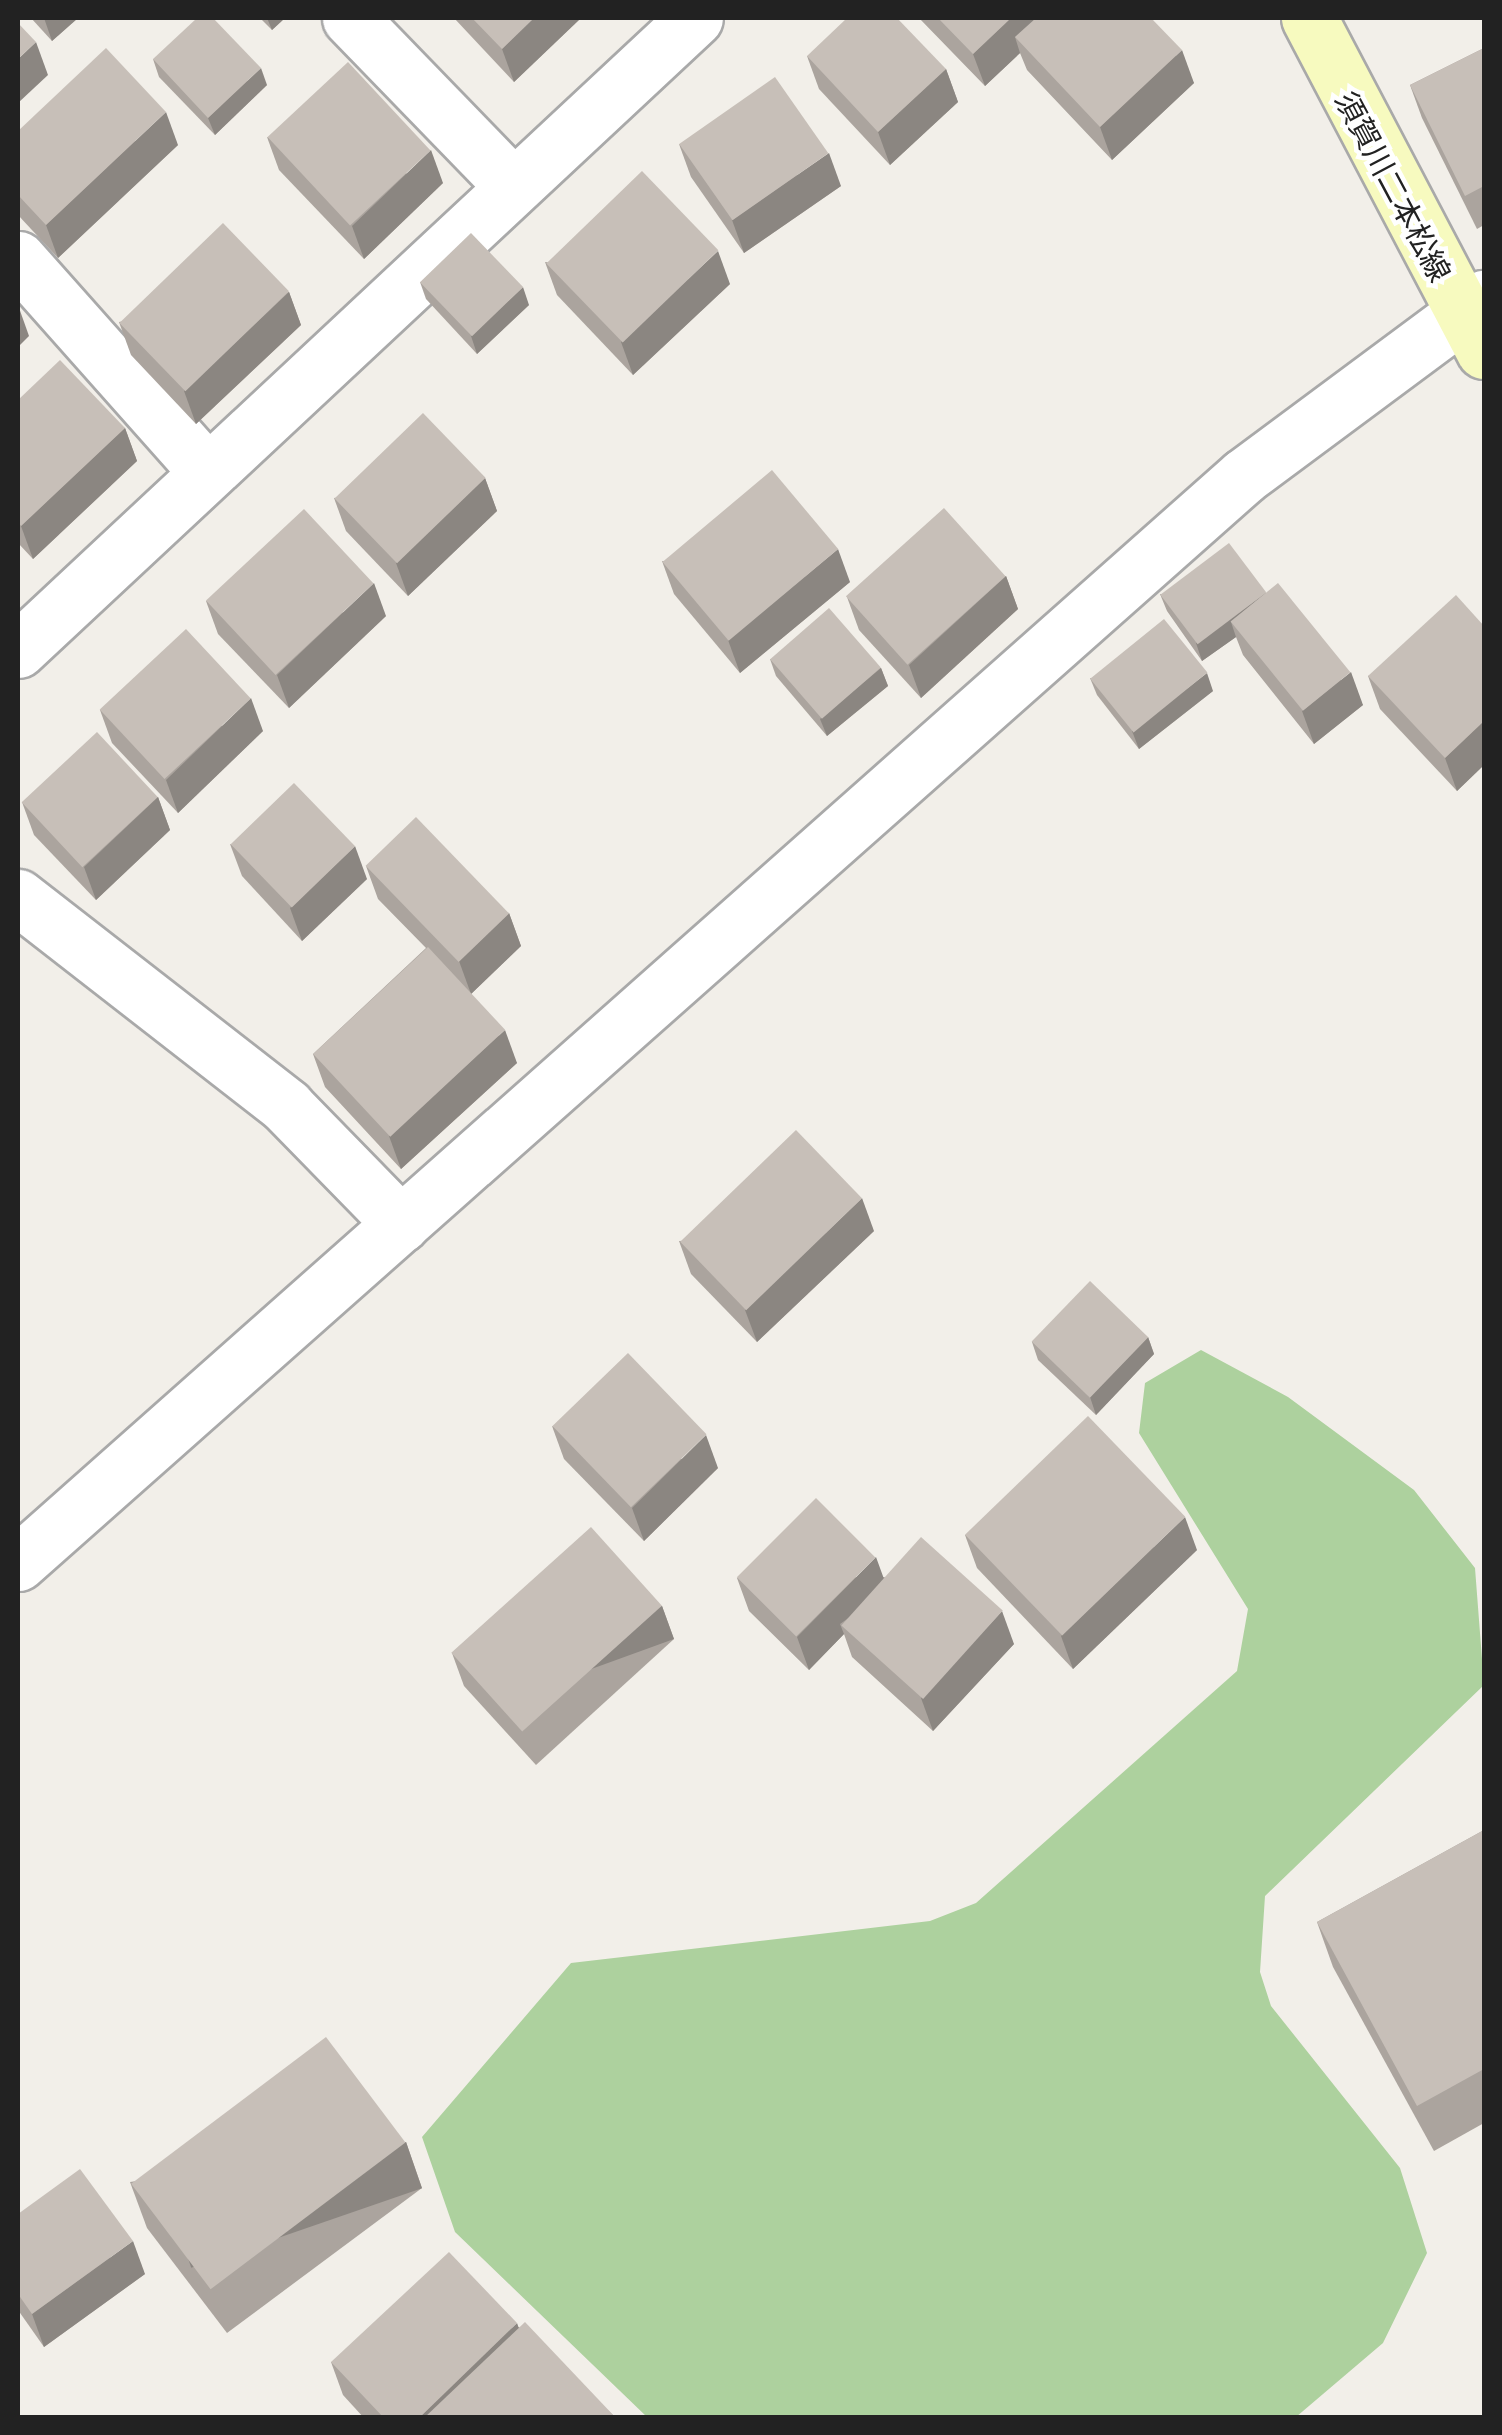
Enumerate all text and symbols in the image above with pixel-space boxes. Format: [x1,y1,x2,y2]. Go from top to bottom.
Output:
street label: 須賀川二本松線 [1329,85,1459,287]

